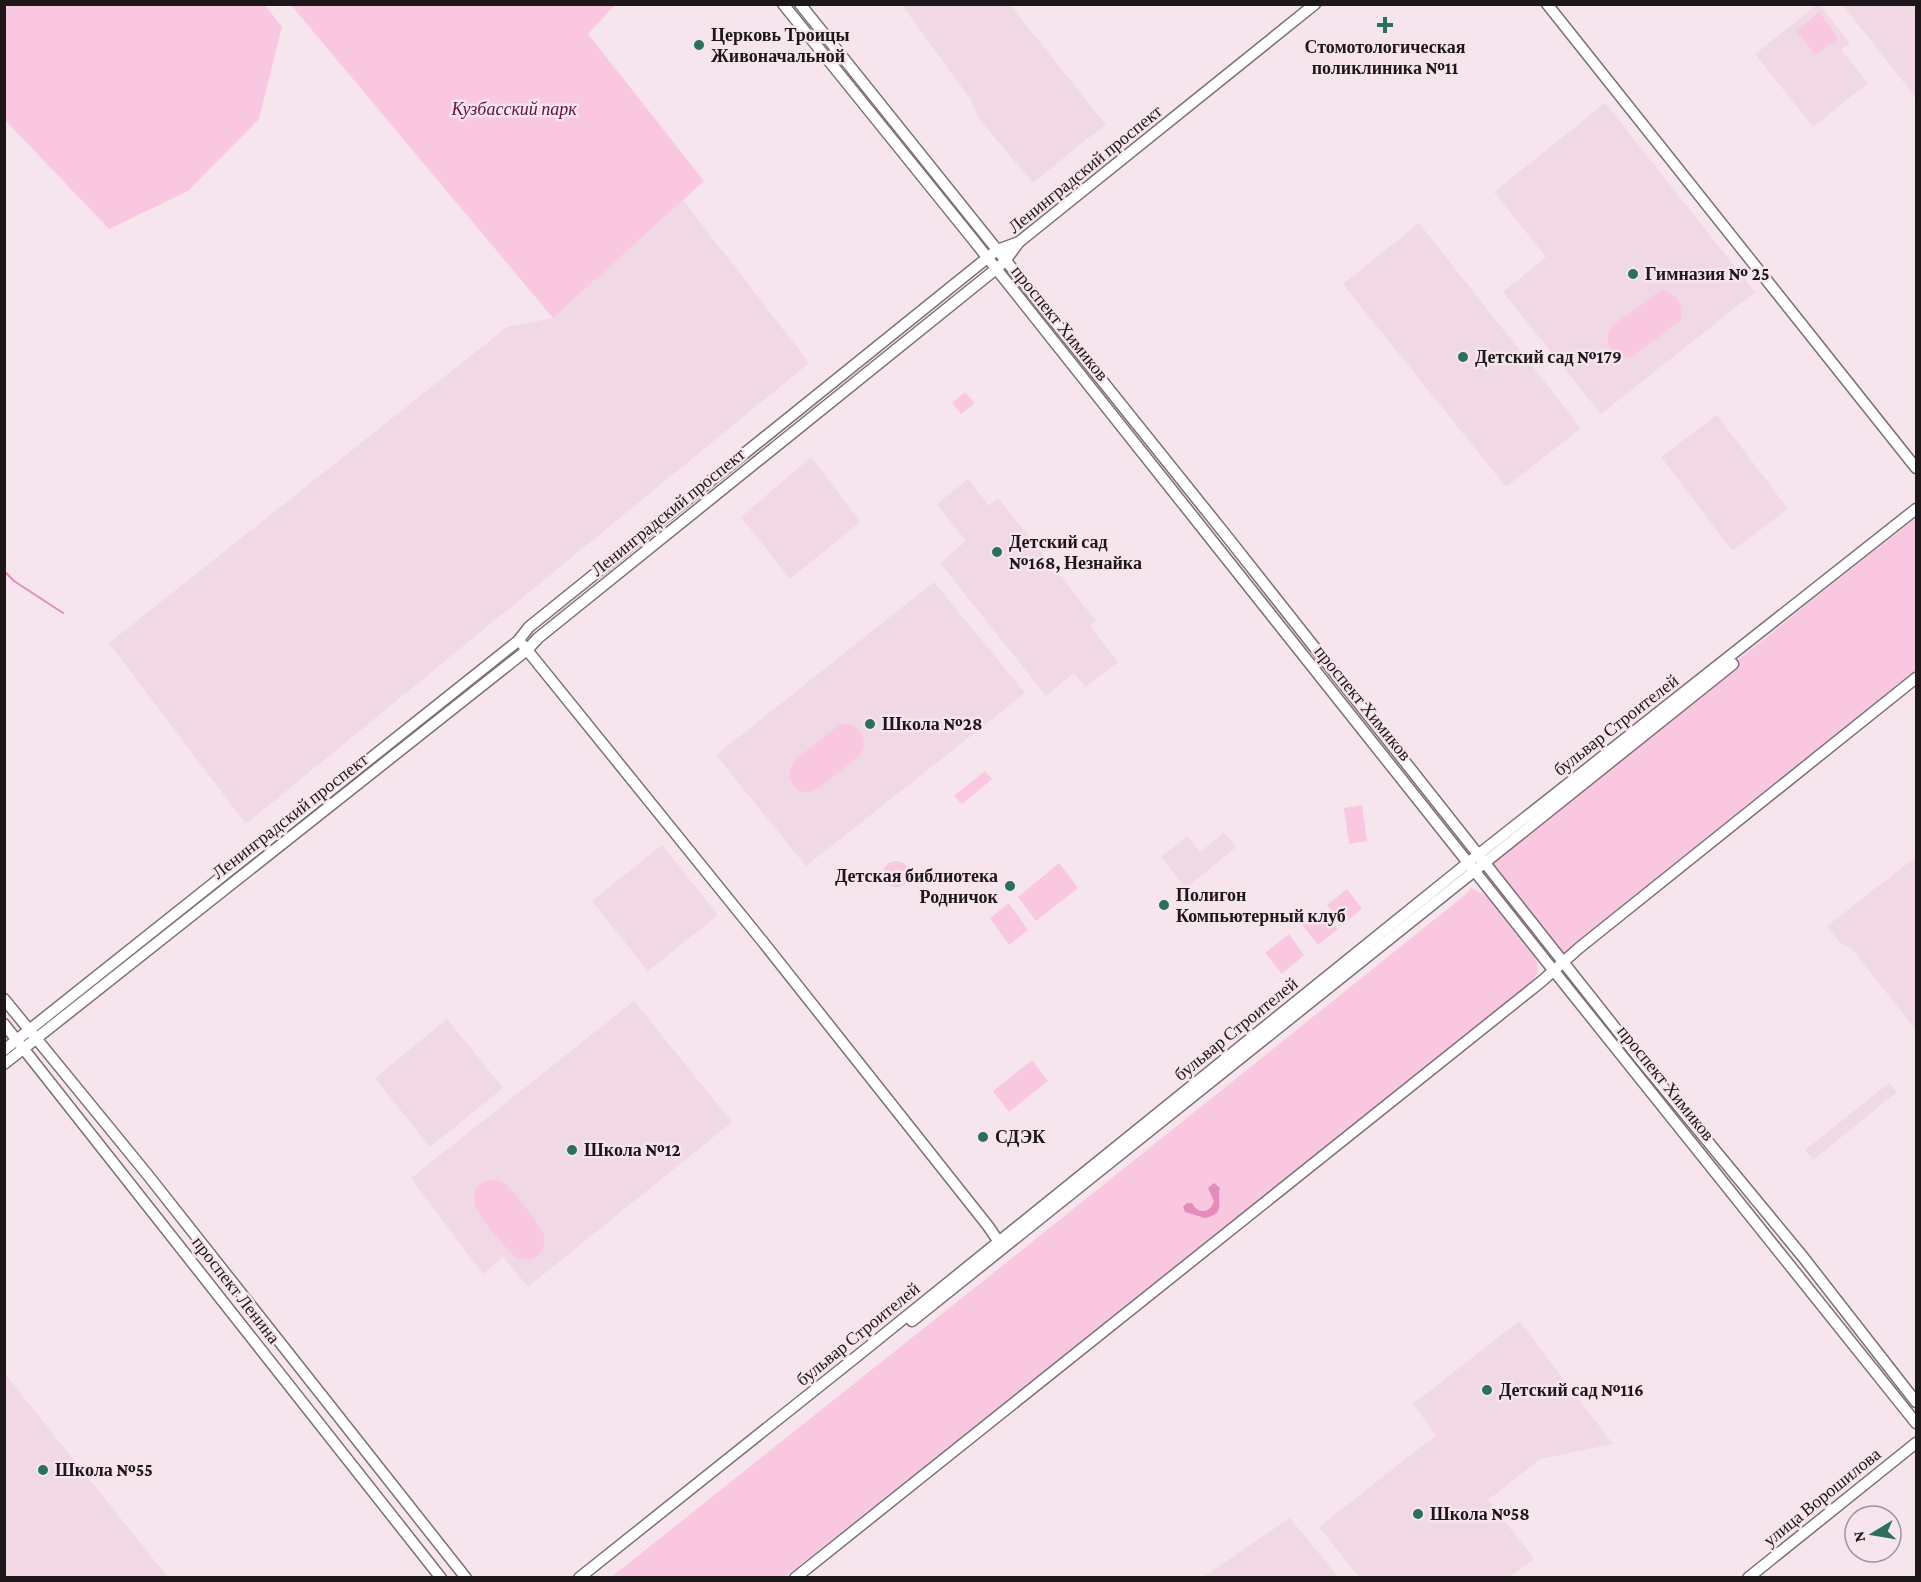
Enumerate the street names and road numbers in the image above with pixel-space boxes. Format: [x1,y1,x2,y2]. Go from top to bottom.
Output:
street label: Ленинградский проспект [1004,101,1166,237]
street label: проспект Химиков [1007,261,1113,385]
street label: Ленинградский проспект [587,444,749,580]
street label: проспект Химиков [1310,641,1416,765]
street label: бульвар Строителей [1550,670,1683,780]
street label: Ленинградский проспект [208,749,372,883]
street label: бульвар Строителей [1170,973,1302,1085]
street label: проспект Химиков [1613,1021,1719,1145]
street label: проспект Ленина [188,1232,284,1348]
street label: бульвар Строителей [792,1278,924,1390]
street label: улица Ворошилова [1760,1444,1884,1550]

